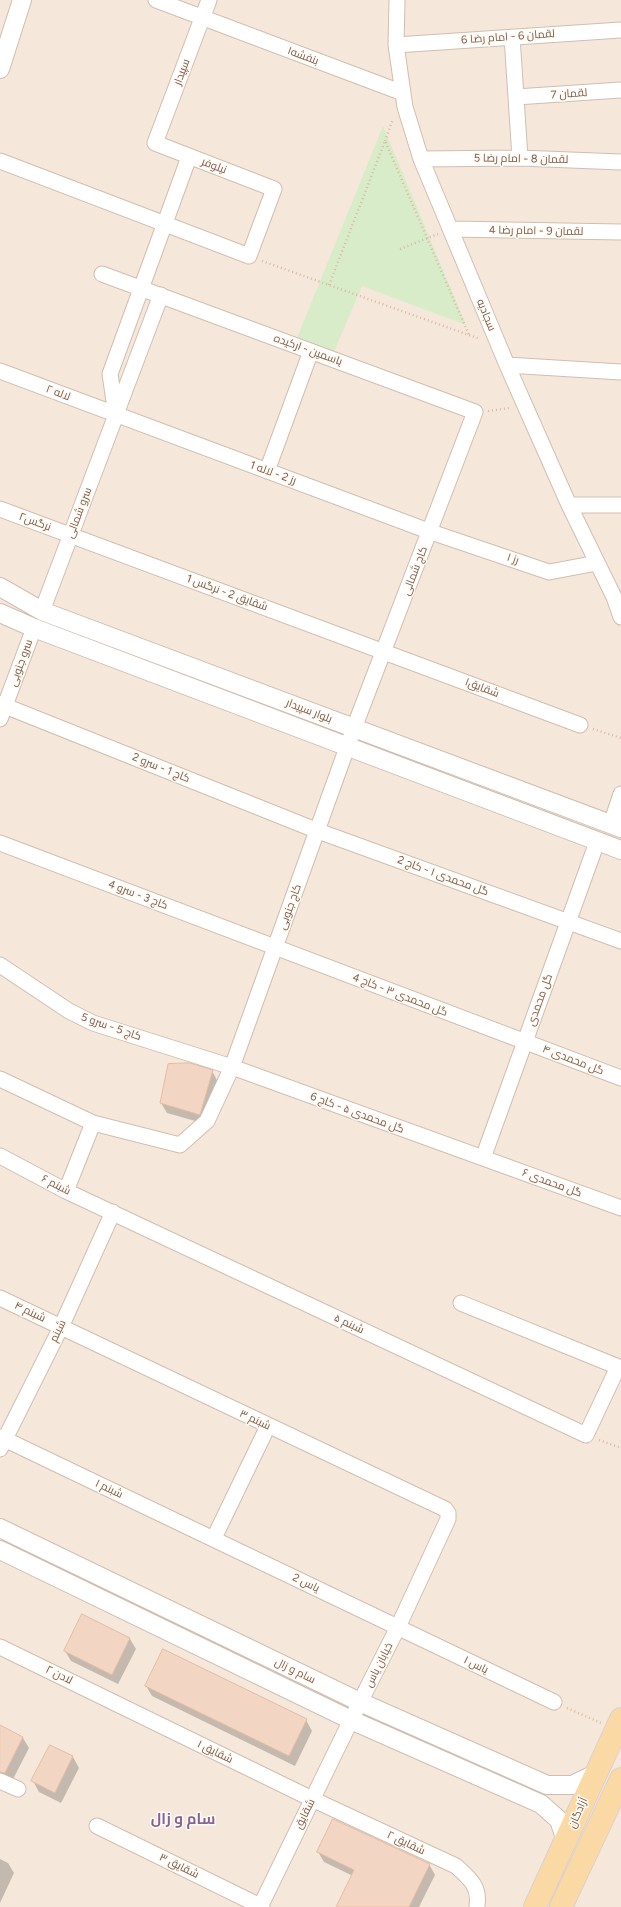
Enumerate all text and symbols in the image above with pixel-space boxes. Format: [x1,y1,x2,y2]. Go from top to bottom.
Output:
street label: لقمان 6 - امام رضا 6 [461,27,555,47]
street label: بنفشه۱ [286,44,320,68]
street label: سپیدار [171,57,193,87]
street label: لقمان 7 [550,86,588,102]
street label: لقمان 8 - امام رضا 5 [474,152,568,166]
street label: نیلوفر [200,155,228,177]
street label: لقمان 9 - امام رضا 4 [489,224,583,238]
street label: سجادیه [474,297,498,333]
street label: یاسمین - ارکیده [272,331,344,369]
street label: لاله ۲ [44,382,72,404]
street label: رز 2 - لاله 1 [248,459,298,487]
street label: سرو شمالی [63,486,95,540]
street label: نرگس۲ [17,510,53,534]
street label: کاج شمالی [400,544,430,598]
street label: رز ۱ [505,551,521,567]
street label: شقایق 2 - نرگس 1 [184,572,270,614]
street label: سرو جنوبی [6,638,36,688]
street label: شقایق۱ [463,675,501,701]
street label: بلوار سپیدار [284,696,334,726]
street label: کاج 1 - سرو 2 [130,750,192,786]
street label: گل محمدی ۱ - کاج 2 [396,853,490,899]
street label: کاج 3 - سرو 4 [106,878,170,912]
street label: کاج جنوبی [276,882,304,932]
street label: گل محمدی ۳ - کاج 4 [351,971,449,1019]
street label: گل محمدی [524,972,556,1028]
street label: کاج 5 - سرو 5 [79,1011,143,1043]
street label: گل محمدی ۴ [540,1042,606,1078]
street label: گل محمدی ۵ - کاج 6 [308,1090,406,1136]
street label: گل محمدی ۶ [520,1166,584,1200]
street label: شبنم ۶ [39,1172,73,1198]
street label: شبنم ۴ [12,1299,48,1325]
street label: شبنم ۵ [332,1311,366,1337]
street label: شبنم [47,1318,69,1344]
street label: شبنم ۳ [237,1407,273,1433]
street label: شبنم ۱ [93,1477,125,1501]
street label: یاس 2 [290,1571,322,1595]
street label: خیابان یاس [362,1640,396,1690]
street label: یاس ۱ [462,1653,490,1677]
street label: سام و زال [272,1655,318,1687]
street label: لادن ۲ [43,1663,75,1687]
street label: شقایق ۱ [195,1738,235,1766]
street label: آزادگان [565,1796,591,1830]
street label: شقایق [292,1797,318,1831]
district label: سام و زال [151,1811,215,1829]
street label: شقایق ۲ [385,1828,427,1858]
street label: شقایق ۳ [157,1851,201,1881]

